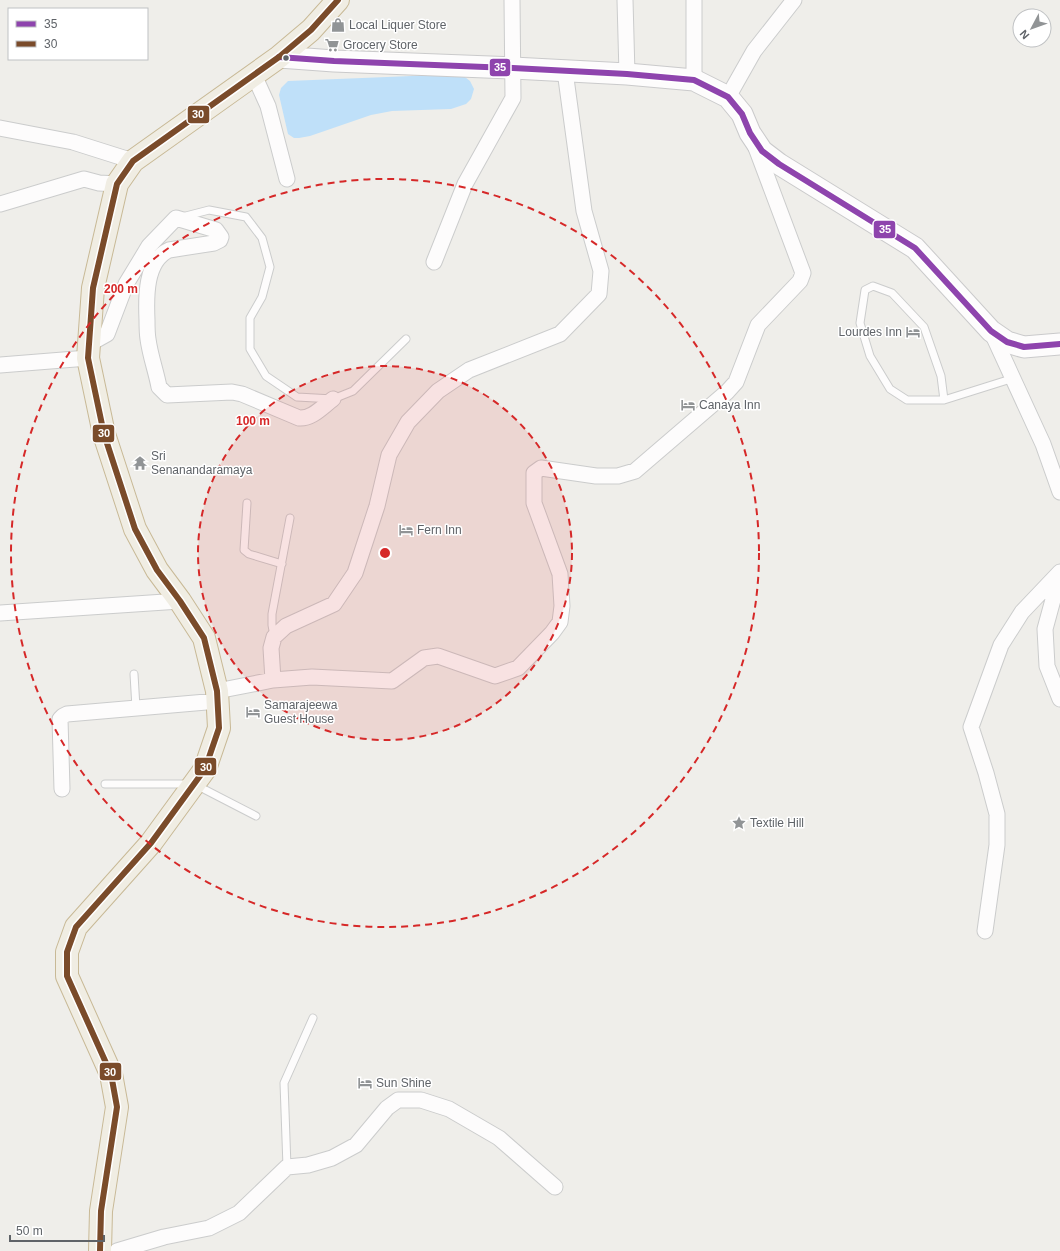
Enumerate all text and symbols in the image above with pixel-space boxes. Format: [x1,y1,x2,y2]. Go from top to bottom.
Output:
legend [8,8,148,60]
north arrow [1012,8,1052,48]
text: 35 [44,17,58,31]
shop icon: Local Liquer Store [330,17,346,33]
place label: Local Liquer Store [349,18,447,32]
text: N [1017,28,1032,41]
text: 30 [44,37,58,51]
supermarket icon: Grocery Store [324,37,340,53]
place label: Grocery Store [343,38,418,52]
unlabelled marker [281,53,291,63]
line badge: 35 [489,58,511,77]
text: 35 [494,61,506,73]
line badge: 30 [187,105,210,124]
text: 30 [192,108,204,120]
line badge: 35 [873,220,896,239]
text: 35 [879,223,891,235]
text: 200 m [104,282,138,296]
hotel icon: Lourdes Inn [905,324,921,340]
place label: Lourdes Inn [839,325,902,339]
hotel icon: Canaya Inn [680,397,696,413]
place label: Canaya Inn [699,398,760,412]
text: 100 m [236,414,270,428]
line badge: 30 [92,424,115,443]
text: 30 [98,427,110,439]
place label: Sri Senanandaramaya [151,449,253,477]
temple icon: Sri Senanandaramaya [132,455,148,471]
hotel icon: Fern Inn [398,522,414,538]
place label: Fern Inn [417,523,462,537]
centre of rings [378,546,392,560]
place label: Samarajeewa Guest House [264,698,338,726]
hotel icon: Samarajeewa Guest House [245,704,261,720]
line badge: 30 [194,757,217,776]
text: 30 [200,761,212,773]
place icon: Textile Hill [731,815,747,831]
place label: Textile Hill [750,816,804,830]
line badge: 30 [99,1062,122,1081]
text: 30 [104,1066,116,1078]
hotel icon: Sun Shine [357,1075,373,1091]
place label: Sun Shine [376,1076,432,1090]
scale bar [10,1217,104,1243]
text: 50 m [16,1224,43,1238]

